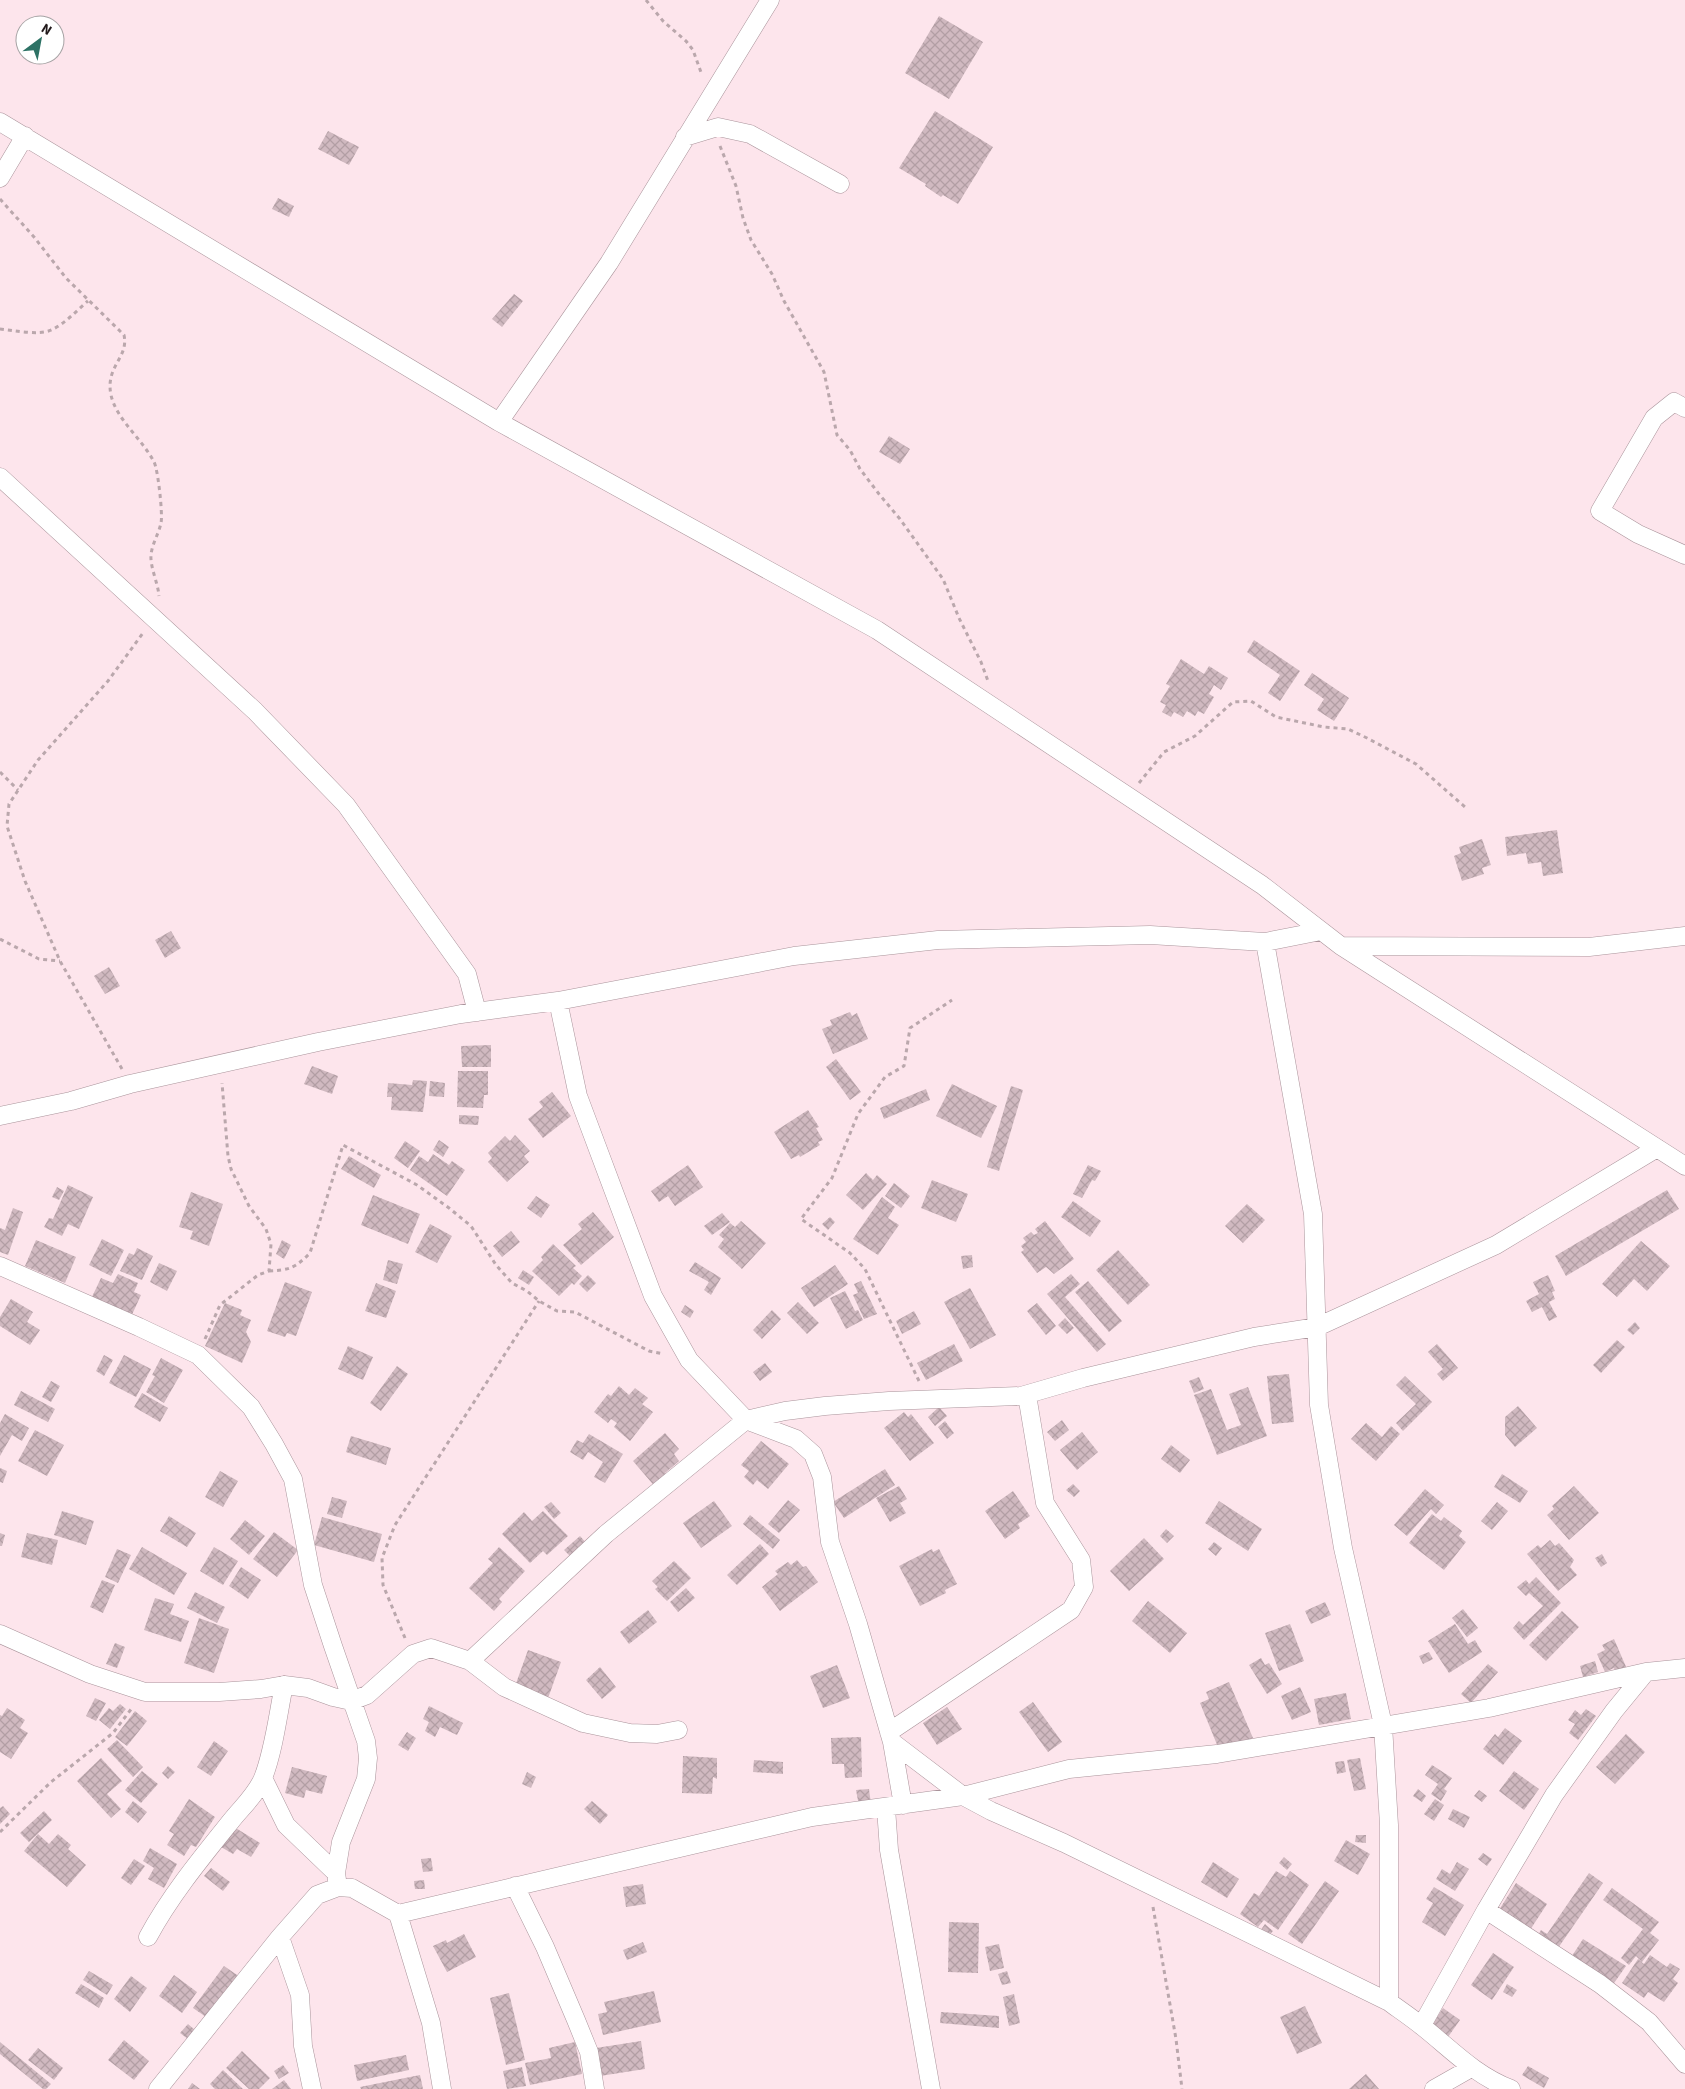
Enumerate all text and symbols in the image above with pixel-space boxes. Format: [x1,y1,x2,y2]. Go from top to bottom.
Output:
north arrow [15,15,65,65]
text: N [37,19,56,41]

